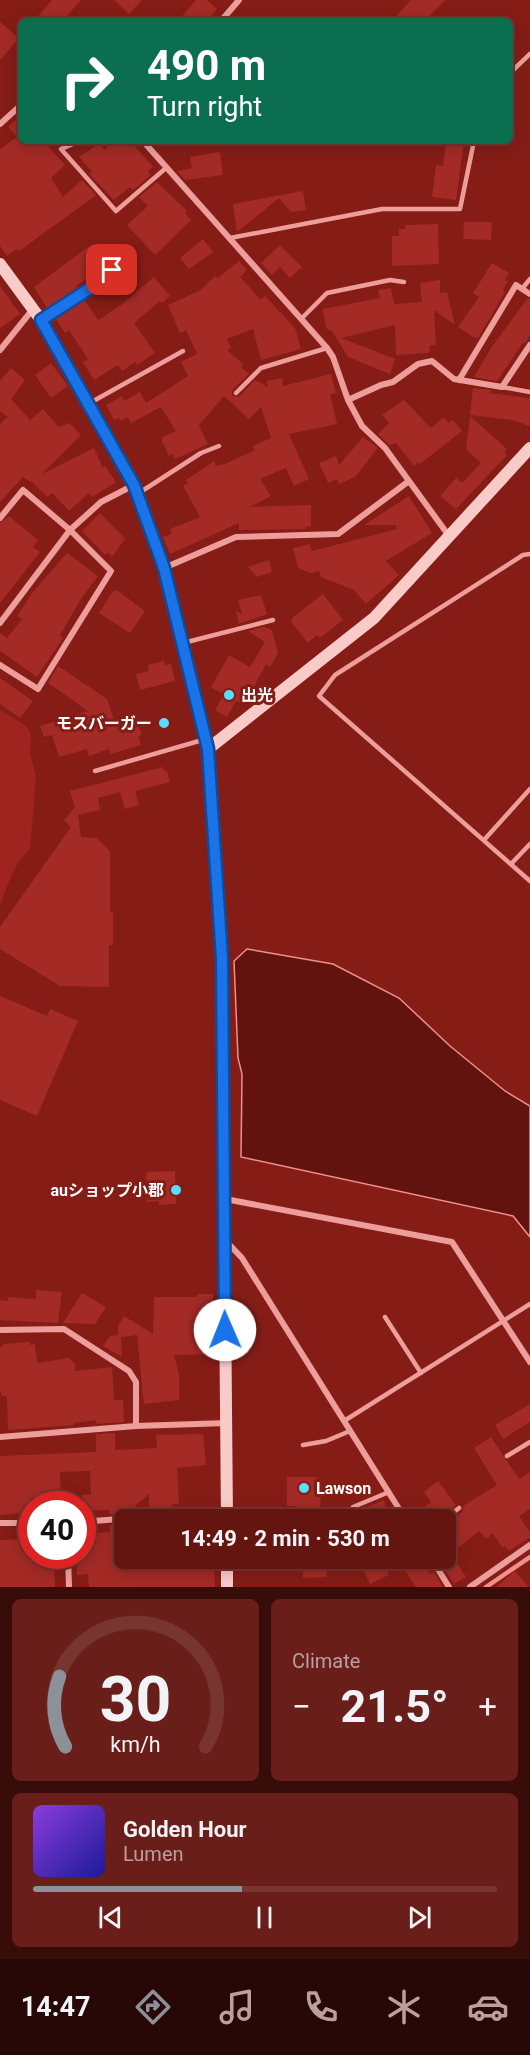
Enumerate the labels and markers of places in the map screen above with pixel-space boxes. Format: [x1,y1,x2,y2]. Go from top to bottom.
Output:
pin [86,244,137,295]
place label: 出光 [241,686,273,705]
marker: 出光 [222,688,236,702]
place label: モスバーガー [56,714,152,733]
marker: モスバーガー [157,716,171,730]
place label: auショップ小郡 [50,1181,164,1200]
marker: auショップ小郡 [169,1183,183,1197]
place label: Lawson [316,1479,371,1498]
marker: Lawson [297,1481,311,1495]

